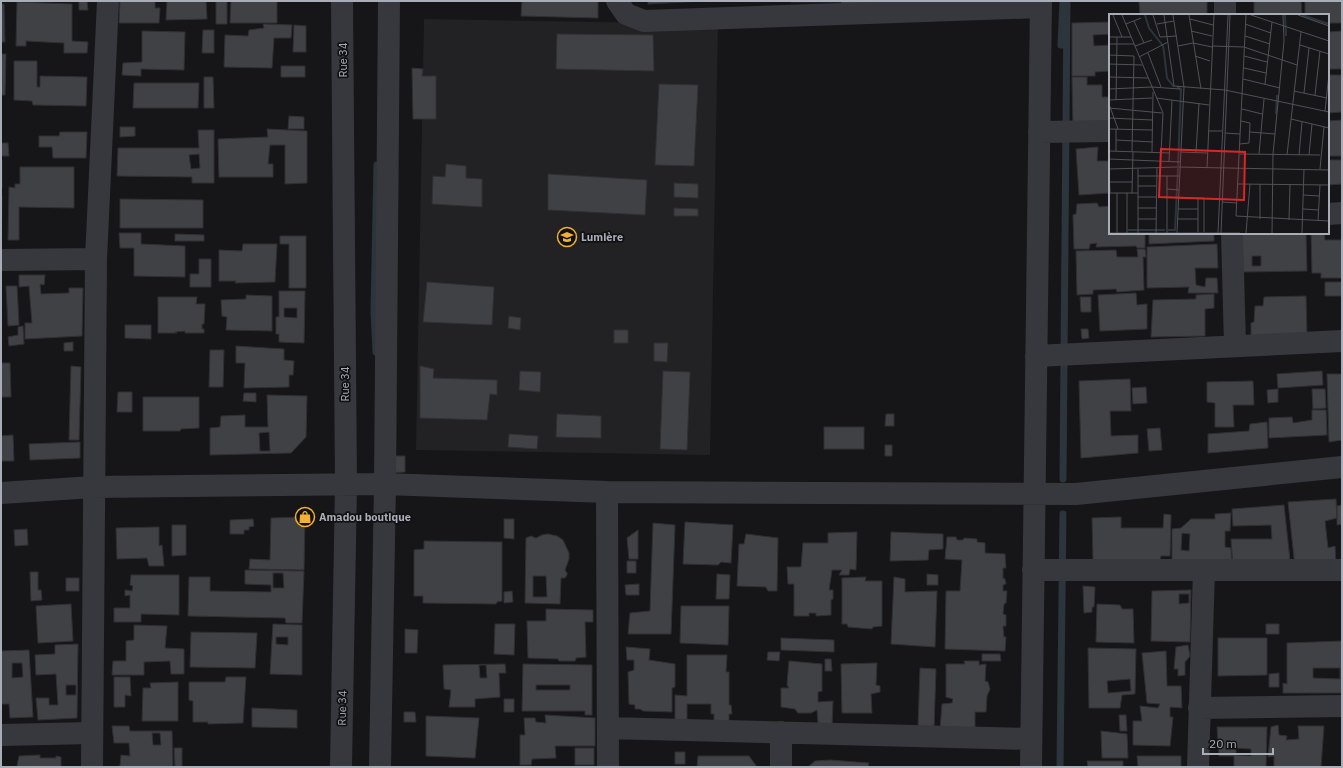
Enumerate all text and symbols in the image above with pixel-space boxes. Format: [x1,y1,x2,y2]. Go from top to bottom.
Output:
inset map [1109,14,1329,234]
street label: Rue 34 [336,42,350,78]
school or university icon: Lumière [556,226,578,248]
place label: Lumière [581,230,623,244]
street label: Rue 34 [338,366,352,402]
shop icon: Amadou boutique [294,506,316,528]
place label: Amadou boutique [319,510,411,524]
street label: Rue 34 [335,690,349,726]
scale bar [1203,730,1273,756]
text: 20 m [1209,736,1237,751]

